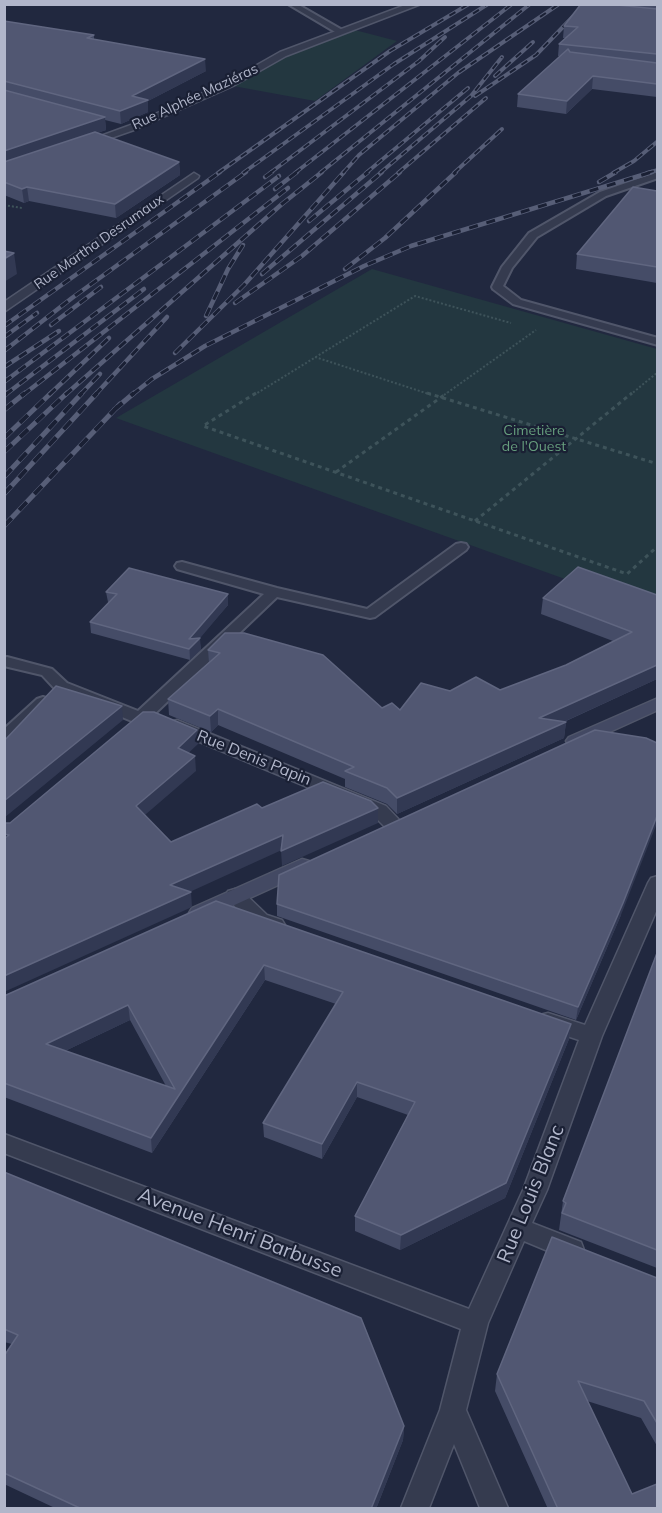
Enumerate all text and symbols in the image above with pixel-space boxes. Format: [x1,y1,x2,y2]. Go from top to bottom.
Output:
street label: Rue Alphée Maziéras [129,60,261,134]
street label: Rue Martha Desrumaux [31,191,167,293]
park label: Cimetière de l'Ouest [502,423,566,455]
street label: Rue Denis Papin [194,726,314,790]
street label: Rue Louis Blanc [492,1121,570,1267]
street label: Avenue Henri Barbusse [134,1183,346,1283]

